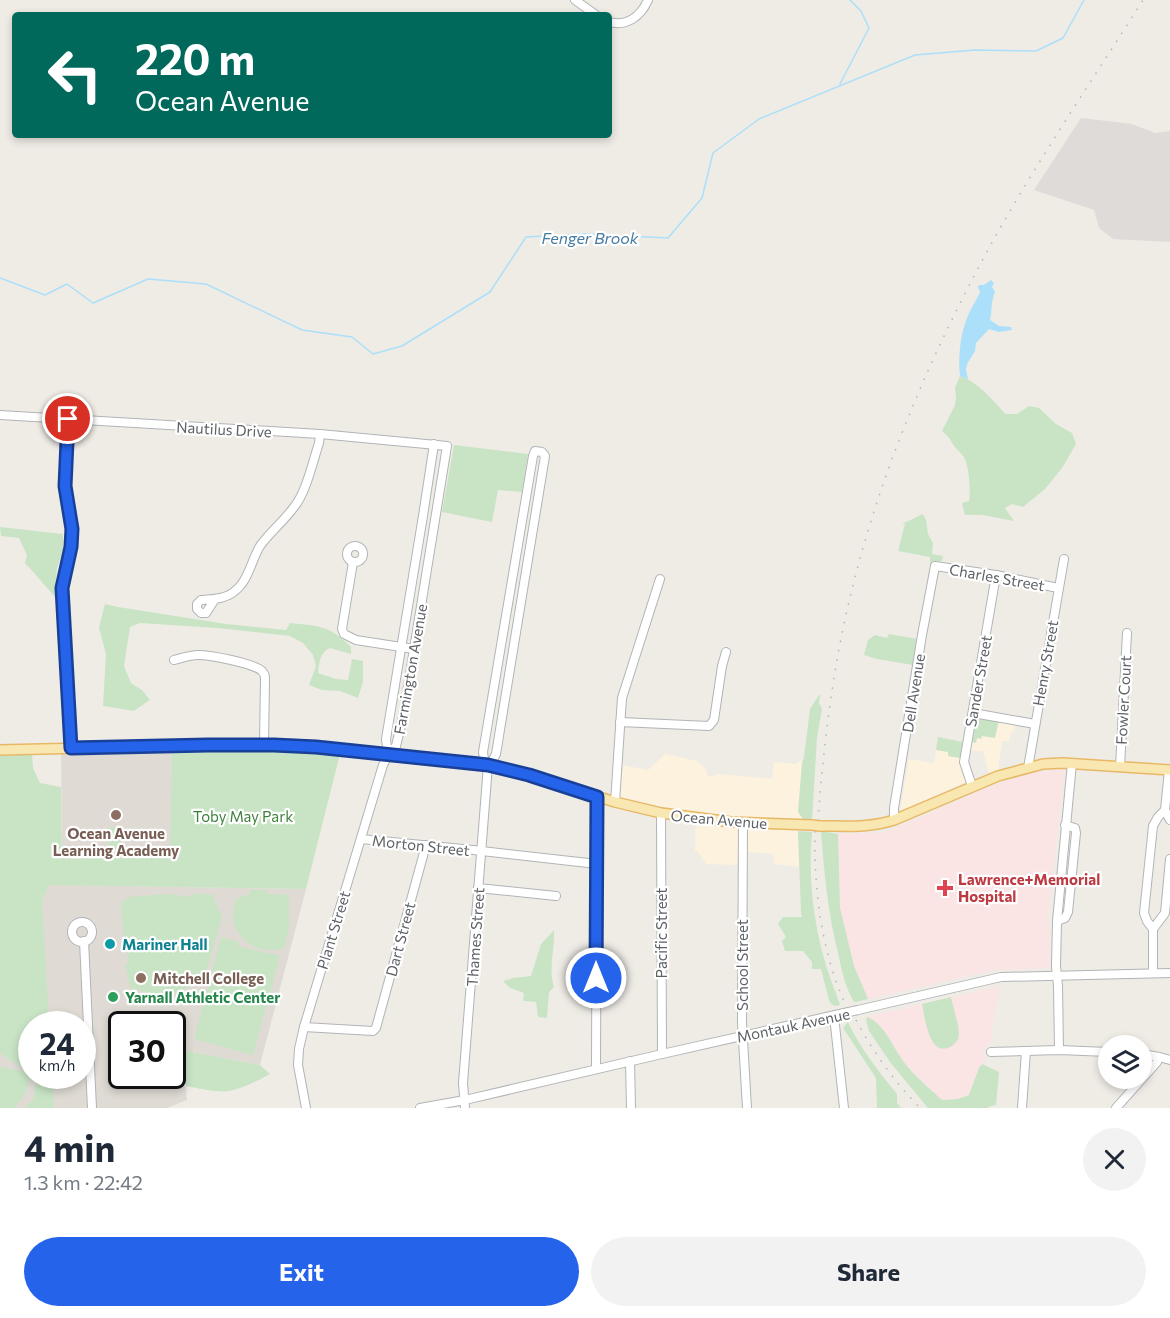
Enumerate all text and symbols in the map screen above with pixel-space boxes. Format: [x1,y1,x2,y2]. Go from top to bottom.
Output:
text: 220 m [135,32,255,84]
icon: left [36,36,114,114]
text: Ocean Avenue [135,84,309,117]
water label: Fenger Brook [541,228,639,247]
pin [42,393,93,444]
icon: arrive [51,402,84,435]
street label: Nautilus Drive [176,418,272,440]
street label: Charles Street [948,560,1046,594]
street label: Farmington Avenue [390,602,430,736]
street label: Henry Street [1029,619,1061,707]
street label: Sander Street [961,634,995,728]
street label: Dell Avenue [898,652,928,734]
street label: Fowler Court [1112,655,1134,745]
street label: Ocean Avenue [670,806,768,832]
park label: Toby May Park [193,807,293,825]
marker: Ocean Avenue Learning Academy [109,808,123,822]
place label: Ocean Avenue Learning Academy [53,824,180,859]
street label: Morton Street [371,831,471,859]
place label: Lawrence+Memorial Hospital [958,870,1100,905]
marker: Lawrence+Memorial Hospital [936,879,954,897]
street label: Thames Street [463,887,487,987]
street label: Pacific Street [652,888,670,979]
street label: Plant Street [313,889,353,971]
street label: Dart Street [381,900,419,978]
street label: School Street [733,919,751,1011]
place label: Mariner Hall [122,935,208,953]
marker: Mariner Hall [103,937,117,951]
position arrow [564,946,628,1010]
place label: Mitchell College [153,969,264,987]
marker: Mitchell College [134,971,148,985]
place label: Yarnall Athletic Center [125,988,280,1006]
marker: Yarnall Athletic Center [106,990,120,1004]
street label: Montauk Avenue [735,1004,851,1046]
speed limit sign: 30 [108,1011,186,1089]
text: 24 [39,1024,75,1061]
map controls [1098,1035,1152,1089]
button: layers [1098,1035,1152,1089]
text: km/h [39,1056,75,1074]
text: 4 min [24,1125,115,1169]
button: close [1083,1128,1146,1191]
text: 1.3 km · 22:42 [24,1170,143,1194]
button: Exit [24,1237,579,1306]
button: Share [591,1237,1146,1306]

